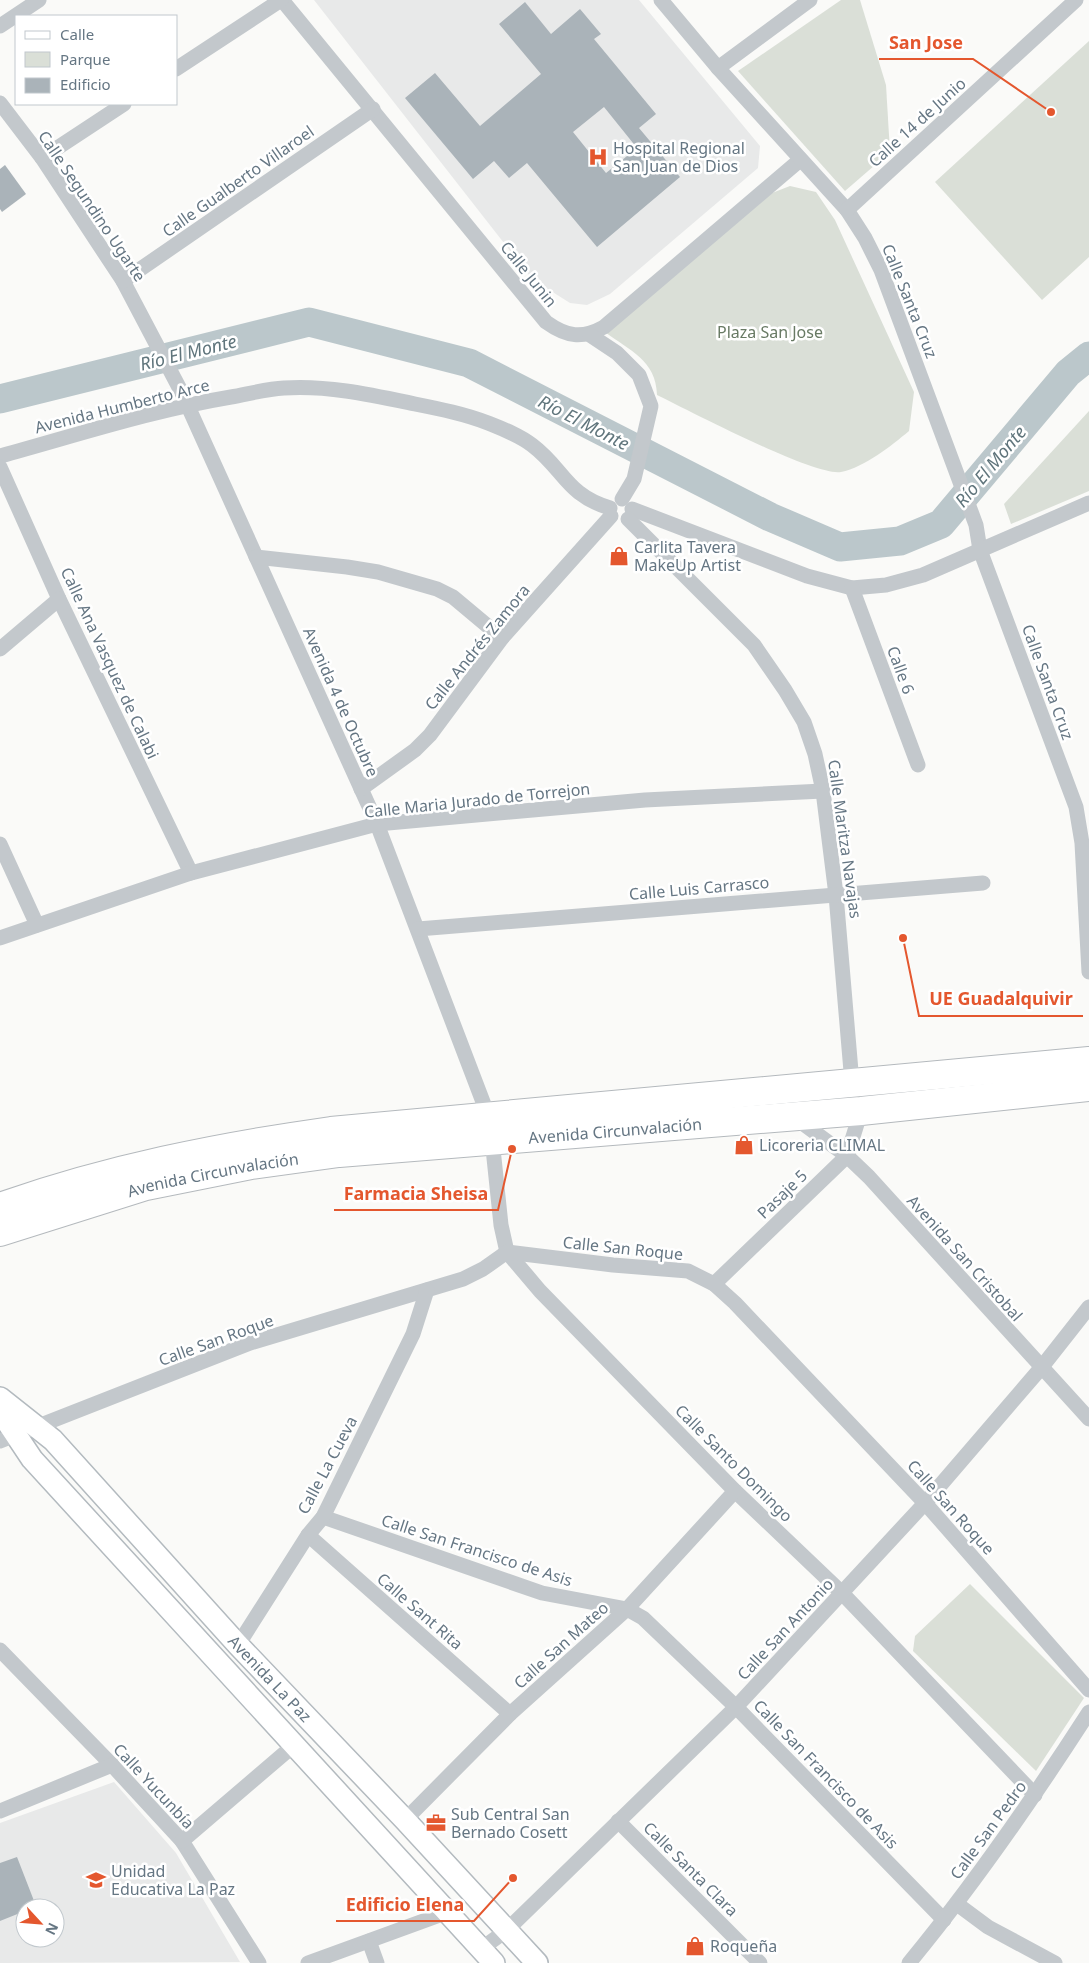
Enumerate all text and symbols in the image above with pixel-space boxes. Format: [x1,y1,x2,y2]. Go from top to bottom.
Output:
legend [15,15,178,105]
text: Calle [60,24,94,44]
callout: San Jose [879,26,973,59]
text: San Jose [889,30,963,54]
text: Parque [60,49,110,69]
street label: Calle 14 de Junio [864,72,970,172]
text: Edificio [60,74,111,94]
street label: Calle Gualberto Villaroel [158,120,318,242]
street label: Calle Segundino Ugarte [33,126,151,286]
place label: Hospital Regional San Juan de Dios [613,137,745,177]
hospital icon: Hospital Regional San Juan de Dios [587,146,609,168]
street label: Calle Junin [496,236,562,312]
street label: Calle Santa Cruz [877,241,943,361]
park label: Plaza San Jose [717,321,823,343]
water label: Río El Monte [137,328,239,376]
street label: Avenida Humberto Arce [32,374,212,438]
water label: Río El Monte [534,389,634,455]
water label: Río El Monte [949,420,1031,512]
place label: Carlita Tavera MakeUp Artist [634,536,741,576]
shop icon: Carlita Tavera MakeUp Artist [608,545,630,567]
street label: Calle Ana Vasquez de Calabi [56,564,164,762]
street label: Calle Andrés Zamora [419,580,535,714]
street label: Calle Santa Cruz [1017,621,1079,743]
street label: Avenida 4 de Octubre [298,624,384,780]
street label: Calle 6 [882,643,920,697]
street label: Calle Maritza Navajas [823,758,867,920]
street label: Calle Maria Jurado de Torrejon [363,777,591,823]
street label: Calle Luis Carrasco [628,871,770,905]
callout: UE Guadalquivir [919,983,1083,1016]
text: UE Guadalquivir [929,986,1073,1010]
street label: Avenida Circunvalación [527,1113,703,1149]
shop icon: Licoreria CLIMAL [733,1134,755,1156]
place label: Licoreria CLIMAL [759,1134,885,1156]
street label: Avenida Circunvalación [124,1148,300,1202]
street label: Pasaje 5 [752,1165,812,1223]
callout: Farmacia Sheisa [334,1177,498,1210]
text: Farmacia Sheisa [344,1181,488,1205]
street label: Avenida San Cristobal [902,1190,1028,1326]
street label: Calle San Roque [562,1231,684,1265]
street label: Calle San Roque [156,1309,276,1371]
street label: Calle Santo Domingo [670,1399,798,1527]
street label: Calle La Cueva [292,1412,362,1518]
street label: Calle San Roque [902,1455,1000,1559]
street label: Calle San Francisco de Asis [379,1509,575,1591]
street label: Calle Sant Rita [372,1568,468,1654]
street label: Calle San Antonio [732,1573,838,1685]
street label: Calle San Mateo [509,1597,613,1693]
street label: Avenida La Paz [223,1630,317,1727]
street label: Calle San Francisco de Asis [749,1695,903,1853]
street label: Calle Yucunbía [109,1738,199,1834]
street label: Calle San Pedro [945,1776,1031,1884]
place label: Sub Central San Bernado Cosett [451,1803,570,1843]
office icon: Sub Central San Bernado Cosett [425,1812,447,1834]
street label: Calle Santa Clara [639,1817,743,1921]
place label: Unidad Educativa La Paz [111,1860,235,1900]
school or university icon: Unidad Educativa La Paz [85,1869,107,1891]
callout: Edificio Elena [336,1888,474,1921]
text: Edificio Elena [346,1892,464,1916]
north arrow [15,1898,65,1948]
text: N [41,1920,63,1938]
shop icon: Roqueña [684,1935,706,1957]
place label: Roqueña [710,1935,777,1957]

